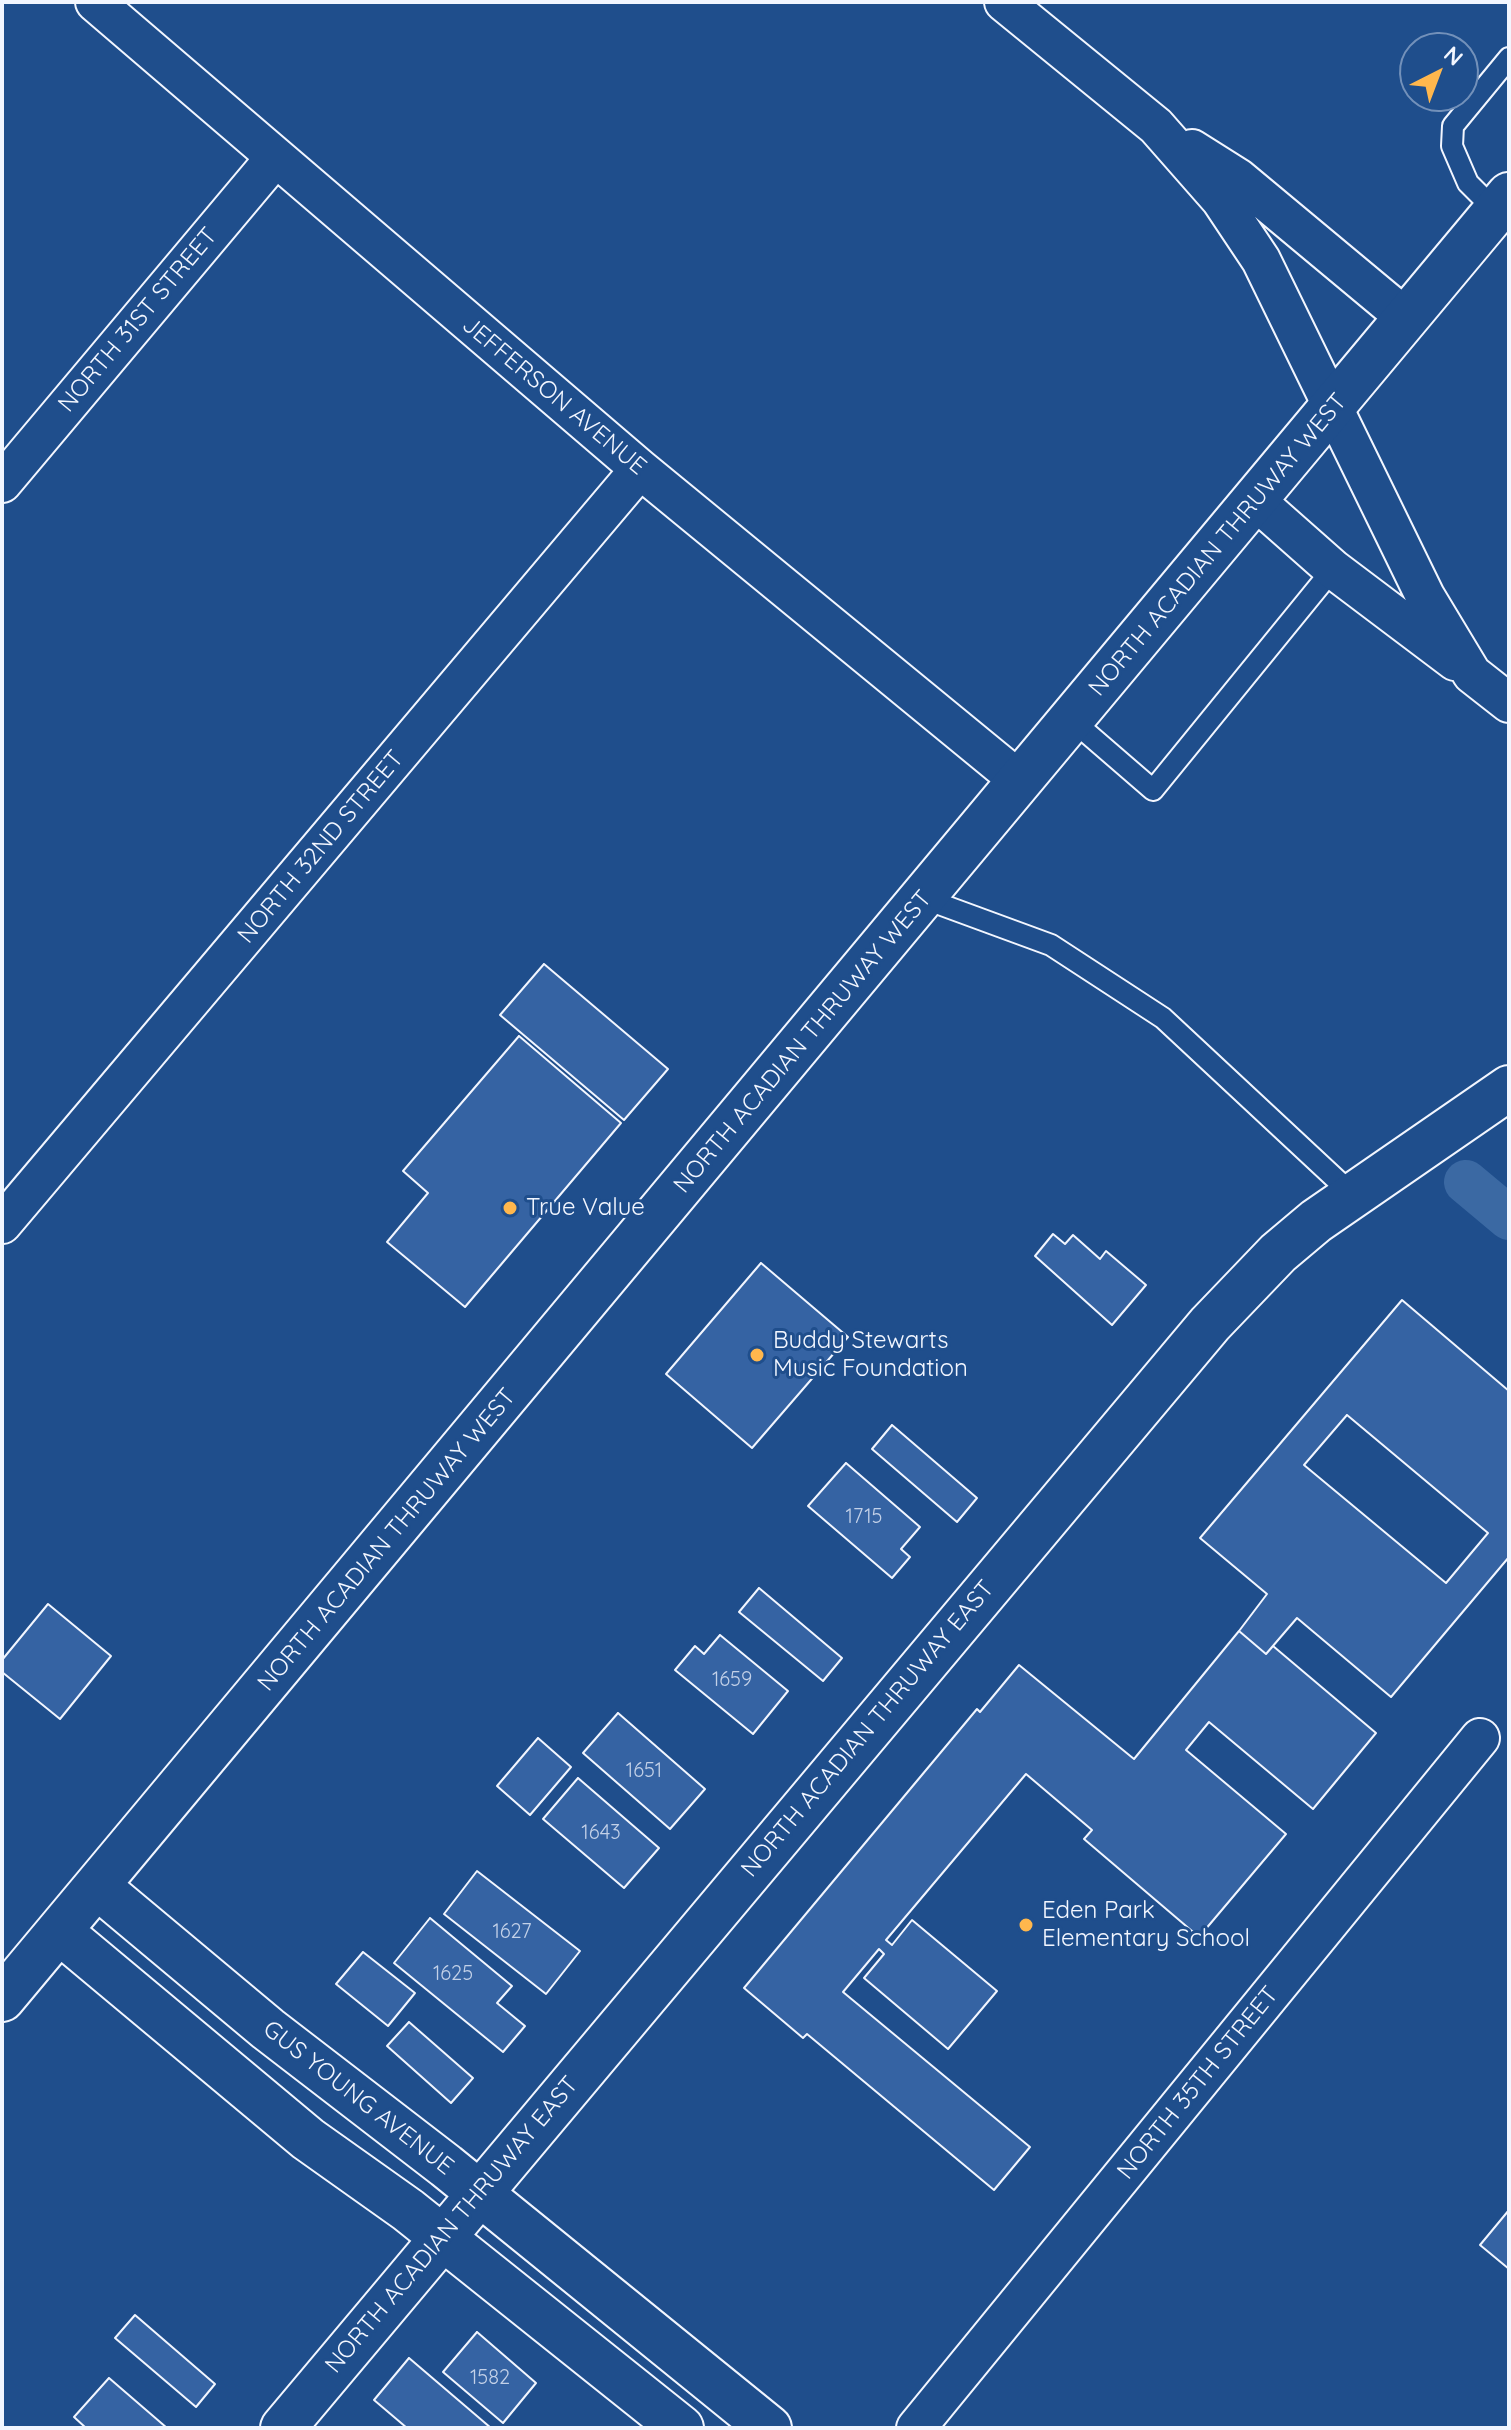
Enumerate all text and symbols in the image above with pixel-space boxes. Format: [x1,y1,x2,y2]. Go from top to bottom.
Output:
north arrow [1399,32,1479,112]
text: N [1438,40,1469,71]
street label: NORTH 31ST STREET [52,222,224,418]
street label: JEFFERSON AVENUE [456,311,652,481]
street label: NORTH ACADIAN THRUWAY WEST [1083,388,1353,702]
street label: NORTH 32ND STREET [232,745,410,949]
street label: NORTH ACADIAN THRUWAY WEST [668,885,938,1199]
place label: True Value [526,1194,645,1222]
marker: True Value [501,1199,519,1217]
place label: Buddy Stewarts Music Foundation [773,1327,968,1383]
marker: Buddy Stewarts Music Foundation [748,1346,766,1364]
street label: NORTH ACADIAN THRUWAY WEST [252,1383,522,1697]
house number: 1715 [846,1505,882,1529]
street label: NORTH ACADIAN THRUWAY EAST [735,1575,1001,1883]
house number: 1659 [712,1668,752,1692]
house number: 1651 [626,1759,662,1783]
house number: 1643 [581,1821,621,1845]
place label: Eden Park Elementary School [1042,1897,1250,1953]
marker: Eden Park Elementary School [1017,1916,1035,1934]
house number: 1627 [492,1920,532,1944]
house number: 1625 [433,1962,473,1986]
street label: NORTH 35TH STREET [1111,1981,1285,2185]
street label: GUS YOUNG AVENUE [257,2015,459,2181]
street label: NORTH ACADIAN THRUWAY EAST [319,2071,585,2379]
house number: 1582 [470,2366,510,2390]

